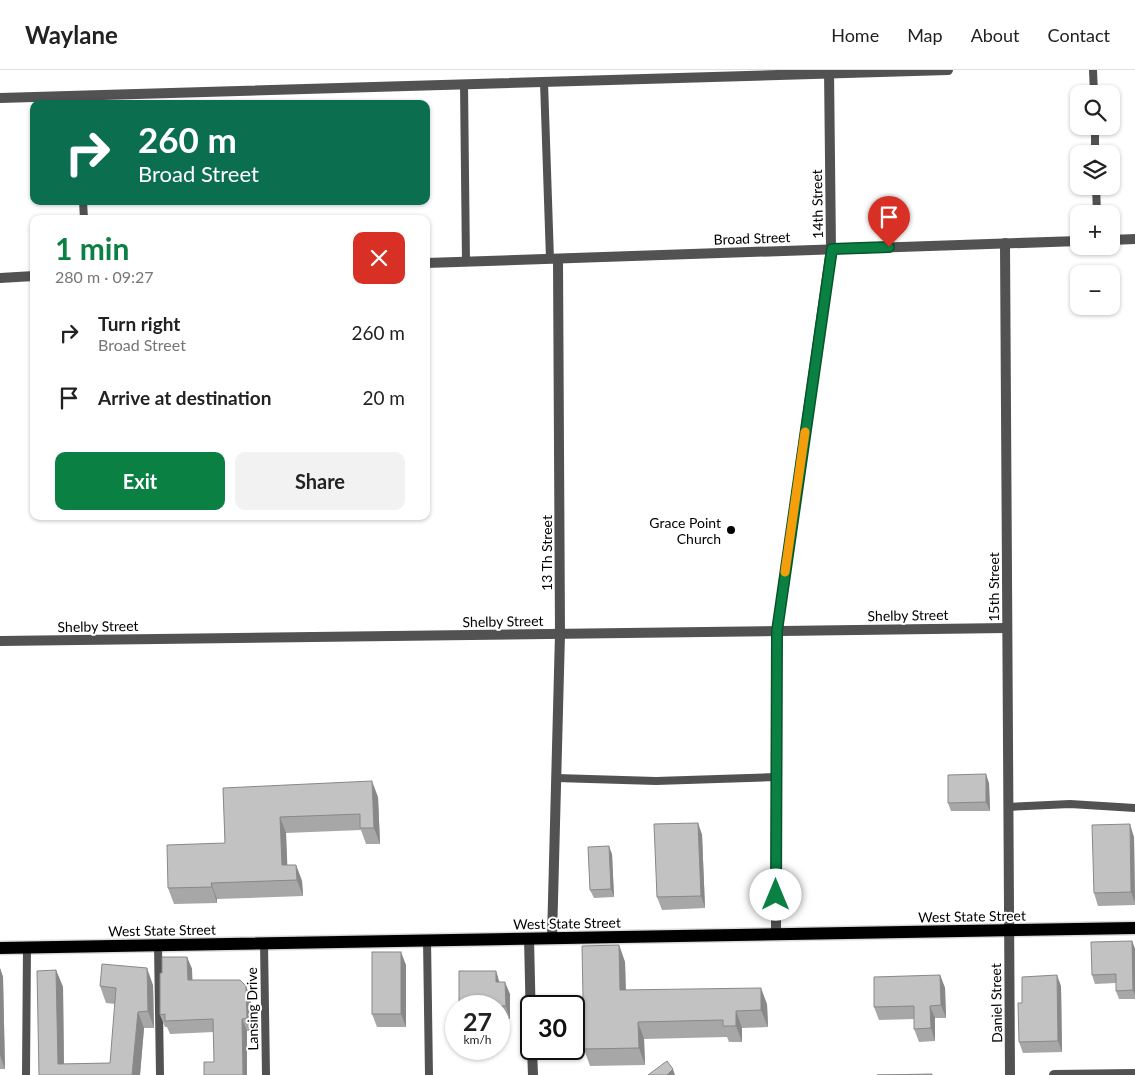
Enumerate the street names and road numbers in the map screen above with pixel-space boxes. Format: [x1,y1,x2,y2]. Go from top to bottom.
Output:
street label: 14th Street [808,169,826,239]
street label: Broad Street [713,228,791,248]
street label: 13 Th Street [538,515,555,591]
street label: 15th Street [985,552,1002,622]
street label: Shelby Street [867,606,949,624]
street label: Shelby Street [462,612,544,630]
street label: Shelby Street [57,617,139,635]
street label: West State Street [918,907,1026,925]
street label: West State Street [513,914,621,932]
street label: West State Street [108,921,216,939]
street label: Daniel Street [987,963,1005,1043]
street label: Lansing Drive [243,967,261,1051]

